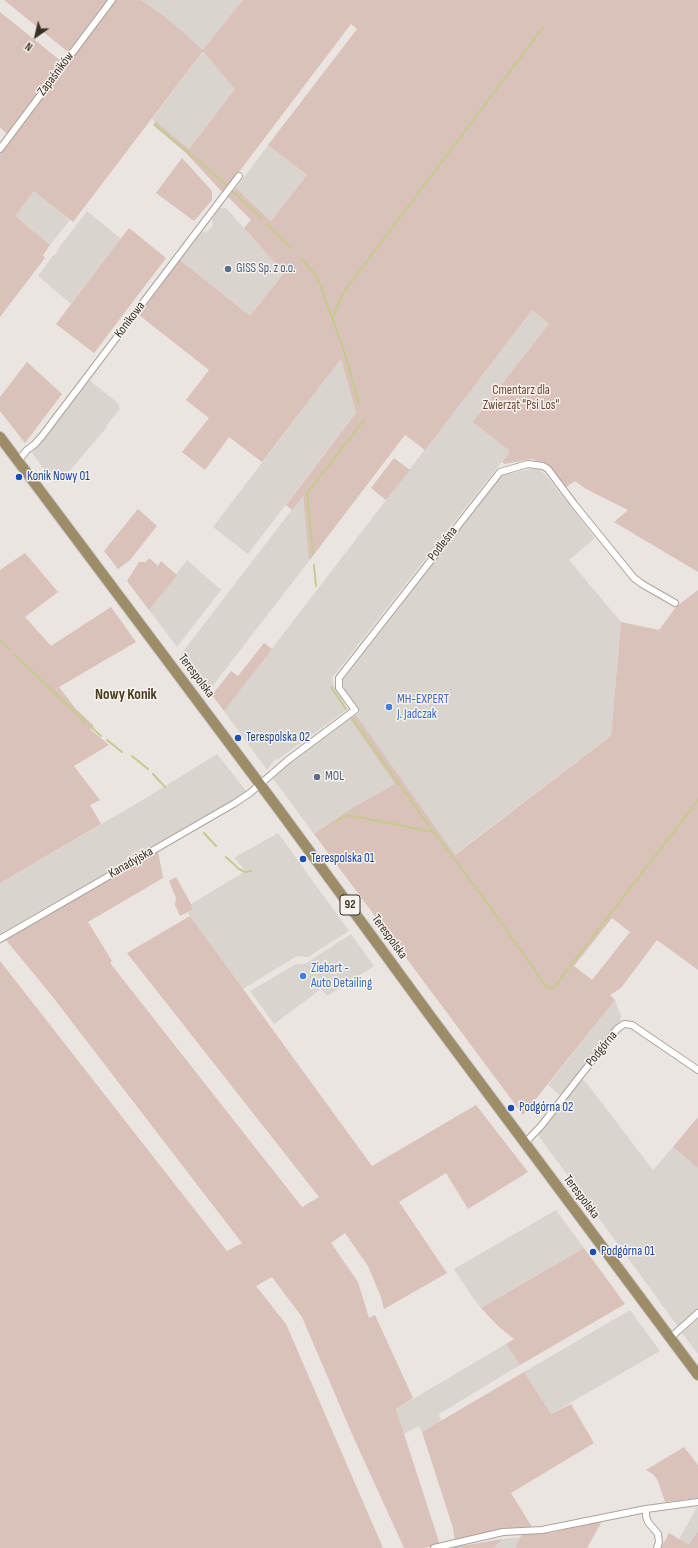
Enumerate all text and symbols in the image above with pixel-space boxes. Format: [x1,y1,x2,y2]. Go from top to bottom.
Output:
north arrow [16,16,56,56]
text: N [23,39,35,53]
street label: Zapaśników [35,49,77,99]
place label: GISS Sp. z o.o. [236,261,296,277]
marker: GISS Sp. z o.o. [223,264,233,274]
street label: Konikowa [111,299,149,341]
park label: Cmentarz dla Zwierząt "Psi Los" [483,383,559,414]
place label: Konik Nowy 01 [27,469,90,485]
marker: Konik Nowy 01 [14,472,24,482]
street label: Podleśna [425,524,461,564]
street label: Terespolska [174,651,218,701]
district label: Nowy Konik [95,686,157,704]
place label: MH-EXPERT J. Jadczak [397,692,449,723]
marker: MH-EXPERT J. Jadczak [384,702,394,712]
place label: Terespolska 02 [246,730,310,746]
marker: Terespolska 02 [233,733,243,743]
place label: MOL [325,769,344,785]
marker: MOL [312,772,322,782]
street label: Kanadyjska [106,844,156,882]
place label: Terespolska 01 [311,851,374,867]
marker: Terespolska 01 [298,854,308,864]
road number: 92 [340,895,360,915]
street label: Terespolska [368,912,410,962]
place label: Ziebart - Auto Detailing [311,961,372,992]
marker: Ziebart - Auto Detailing [298,971,308,981]
street label: Podgórna [583,1028,621,1070]
place label: Podgórna 02 [519,1100,573,1116]
marker: Podgórna 02 [506,1103,516,1113]
street label: Terespolska [559,1172,603,1222]
place label: Podgórna 01 [601,1244,655,1260]
marker: Podgórna 01 [588,1247,598,1257]

